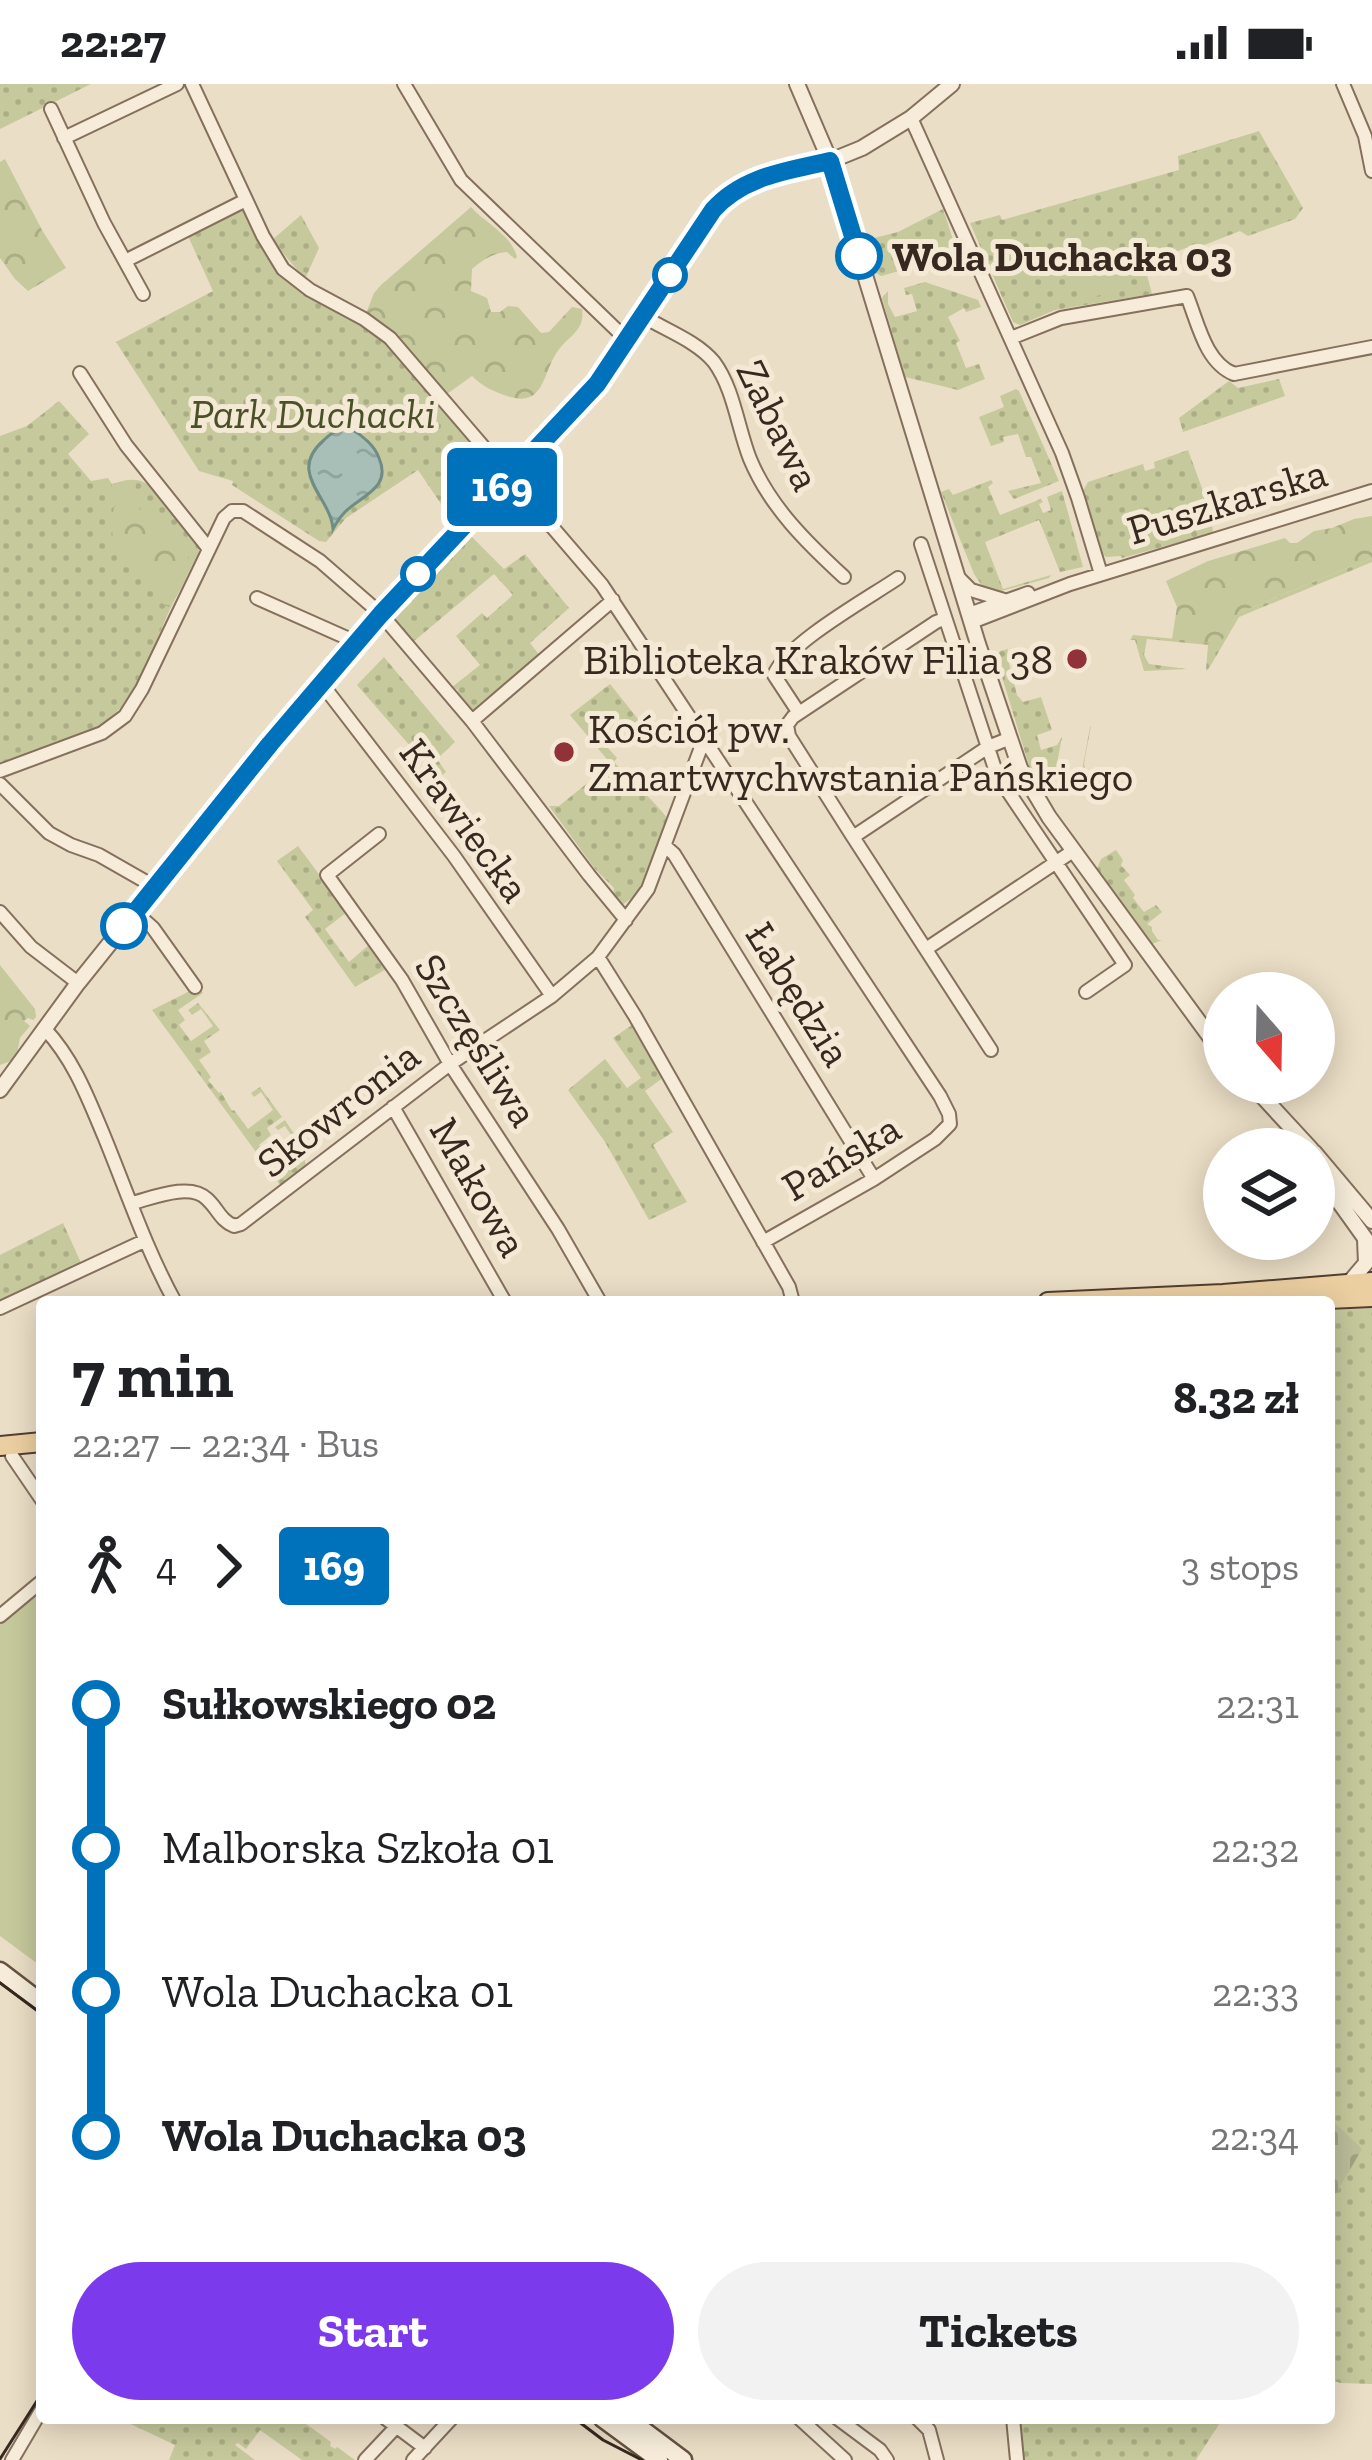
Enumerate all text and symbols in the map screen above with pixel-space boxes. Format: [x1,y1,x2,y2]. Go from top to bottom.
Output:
text: 22:27 [60,15,166,69]
place label: Wola Duchacka 03 [892,231,1232,282]
marker: Wola Duchacka 03 [837,234,881,278]
unlabelled marker [654,259,686,291]
street label: Zabawa [726,351,832,499]
park label: Park Duchacki [190,388,436,439]
street label: Puszkarska [1121,447,1333,555]
line badge: 169 [433,448,571,526]
text: 169 [471,461,533,512]
unlabelled marker [402,558,434,590]
place label: Biblioteka Kraków Filia 38 [583,634,1053,685]
marker: Biblioteka Kraków Filia 38 [1064,646,1090,672]
place label: Kościół pw. Zmartwychwstania Pańskiego [588,703,1133,802]
street label: Krawiecka [389,728,541,912]
marker: Kościół pw. Zmartwychwstania Pańskiego [551,739,577,765]
unlabelled marker [102,904,146,948]
street label: Łabędzia [735,913,863,1075]
street label: Szczęśliwa [404,944,550,1136]
north arrow [1203,972,1335,1104]
map controls [1203,972,1335,1260]
street label: Skowronia [247,1030,429,1188]
street label: Pańska [773,1102,909,1212]
street label: Makowa [419,1109,539,1265]
button: layers [1203,1128,1335,1260]
text: 7 min [72,1335,234,1414]
text: 8.32 zł [1173,1371,1299,1425]
text: 22:27 – 22:34 · Bus [72,1420,379,1467]
icon: walk [72,1533,138,1599]
icon: forward [195,1533,261,1599]
text: 169 [303,1540,365,1591]
text: 4 [156,1543,177,1590]
text: 3 stops [1181,1543,1299,1590]
text: Sułkowskiego 02 [162,1677,496,1731]
text: 22:31 [1216,1681,1299,1728]
text: Malborska Szkoła 01 [162,1821,554,1875]
text: 22:32 [1211,1825,1299,1872]
text: Wola Duchacka 01 [162,1965,513,2019]
text: 22:33 [1212,1969,1299,2016]
text: Wola Duchacka 03 [162,2109,526,2163]
text: 22:34 [1210,2113,1299,2160]
button: Start [72,2262,674,2400]
button: Tickets [698,2262,1299,2400]

